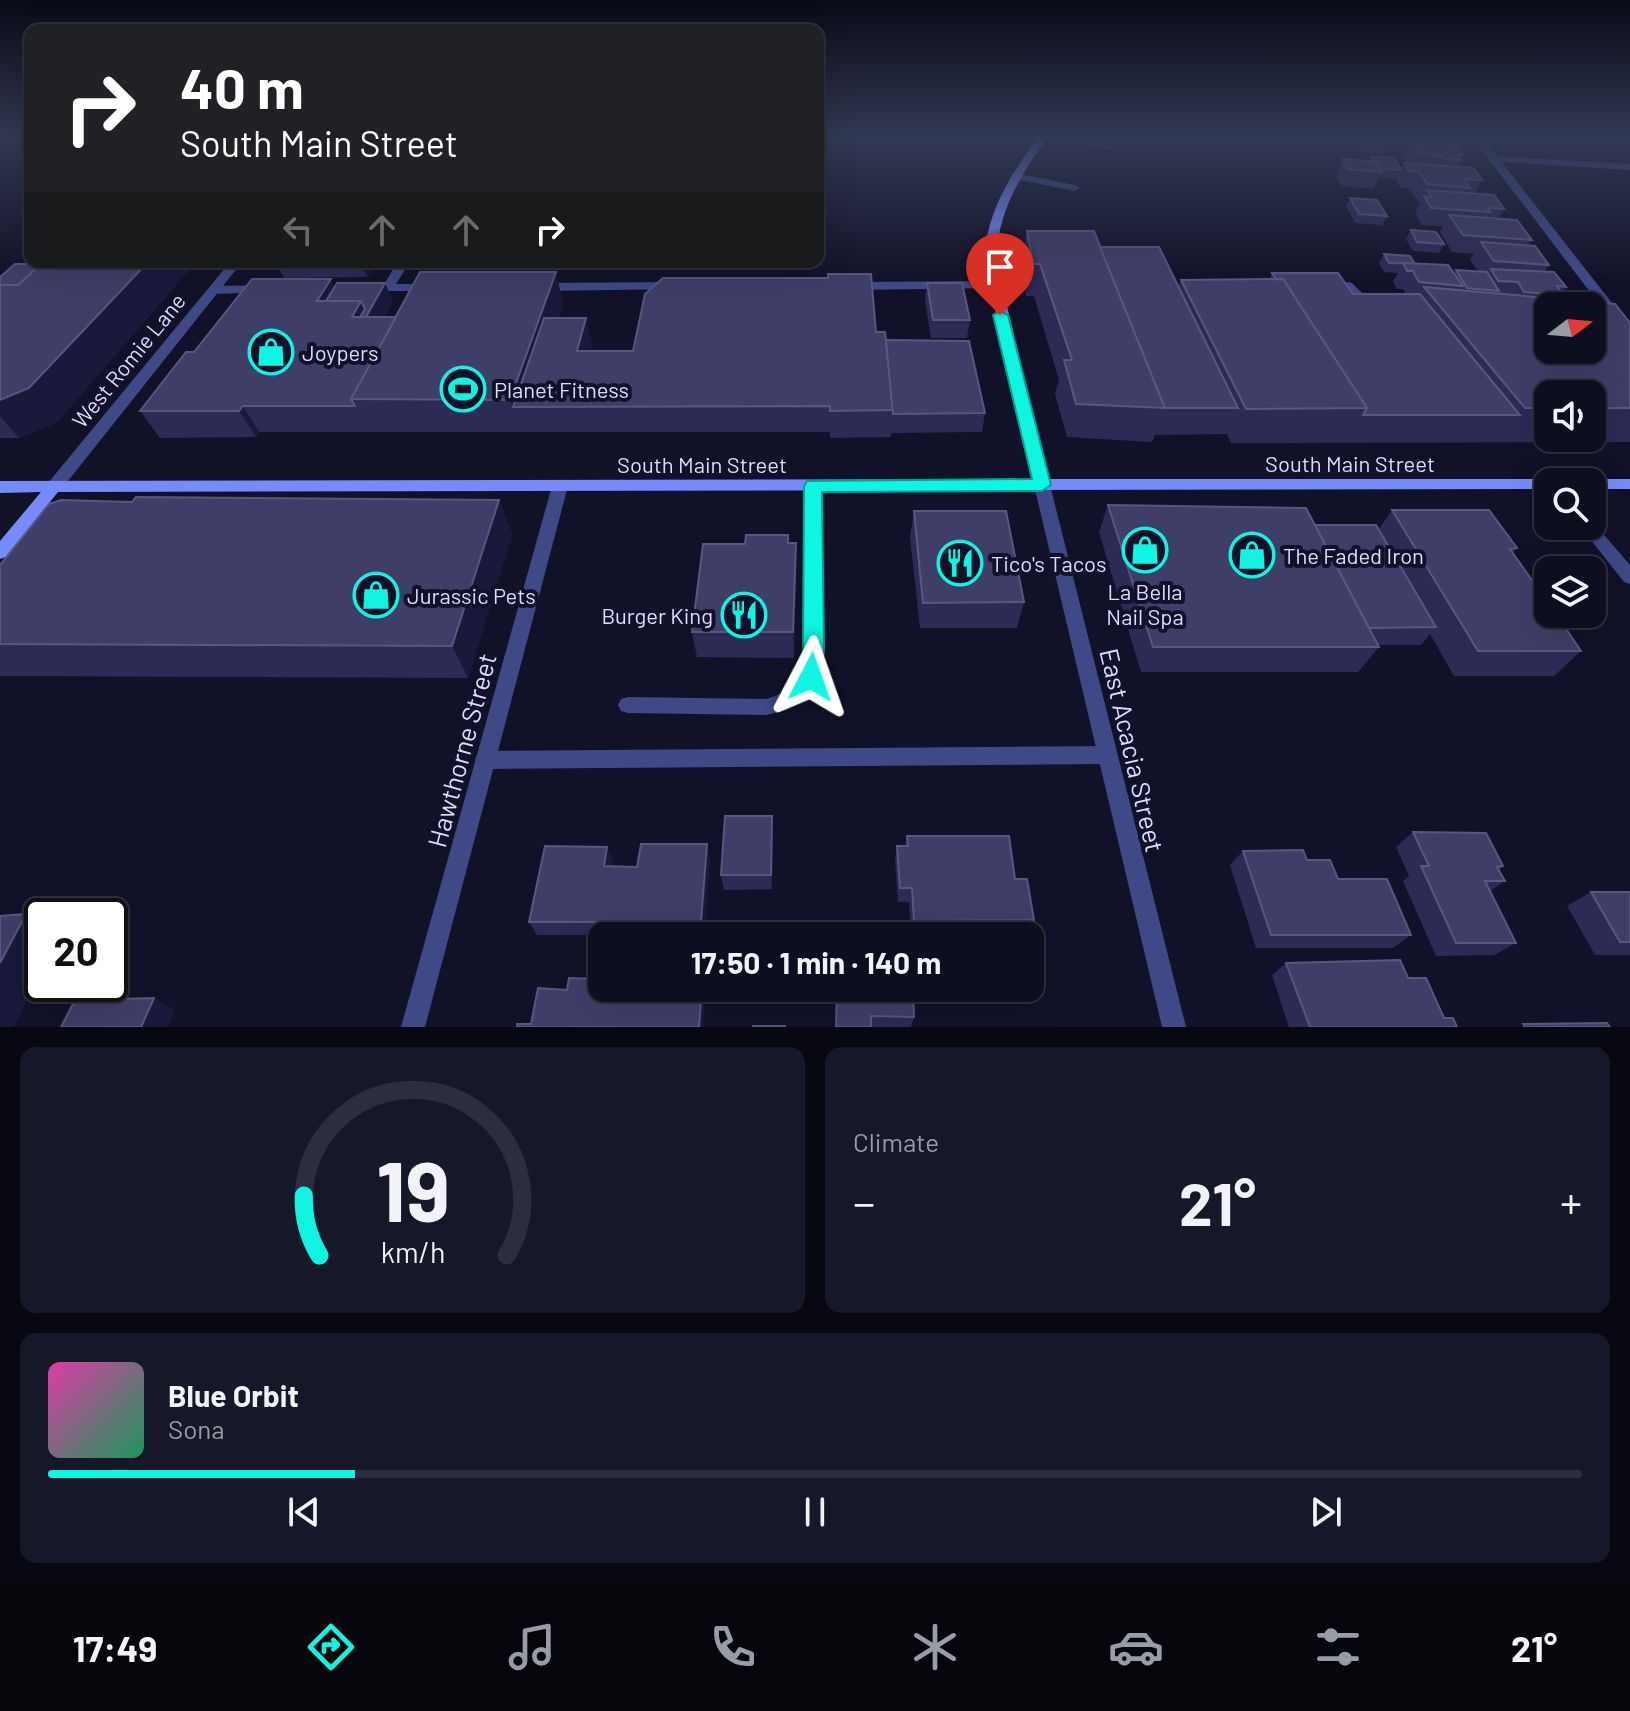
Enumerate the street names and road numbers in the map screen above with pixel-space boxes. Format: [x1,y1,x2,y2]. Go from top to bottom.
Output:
street label: West Romie Lane [66,288,190,432]
street label: South Main Street [1265,450,1435,476]
street label: South Main Street [617,451,787,477]
street label: East Acacia Street [1094,645,1172,855]
street label: Hawthorne Street [420,650,502,850]

